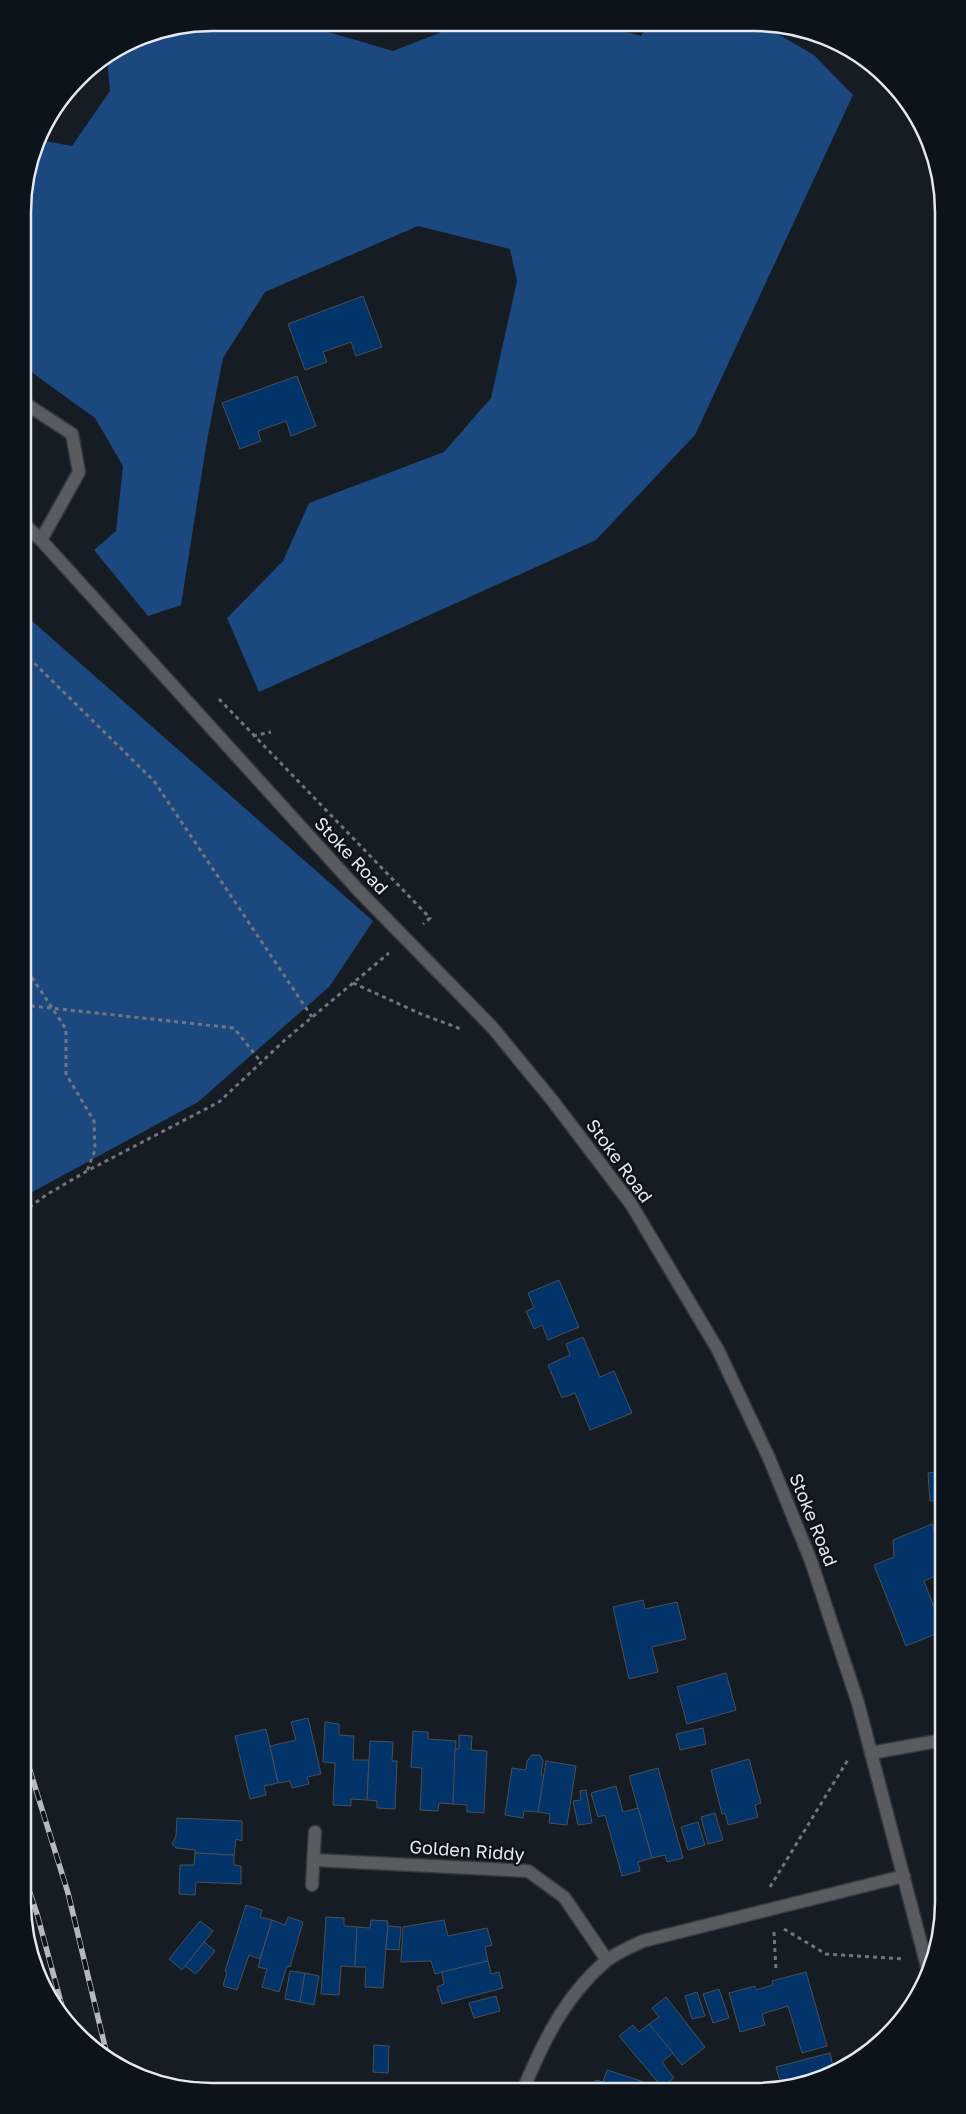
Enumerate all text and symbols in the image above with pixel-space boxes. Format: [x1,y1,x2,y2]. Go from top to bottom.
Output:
street label: Stoke Road [310,812,393,899]
street label: Stoke Road [582,1114,658,1207]
street label: Stoke Road [785,1470,842,1569]
street label: Golden Riddy [409,1835,525,1865]

